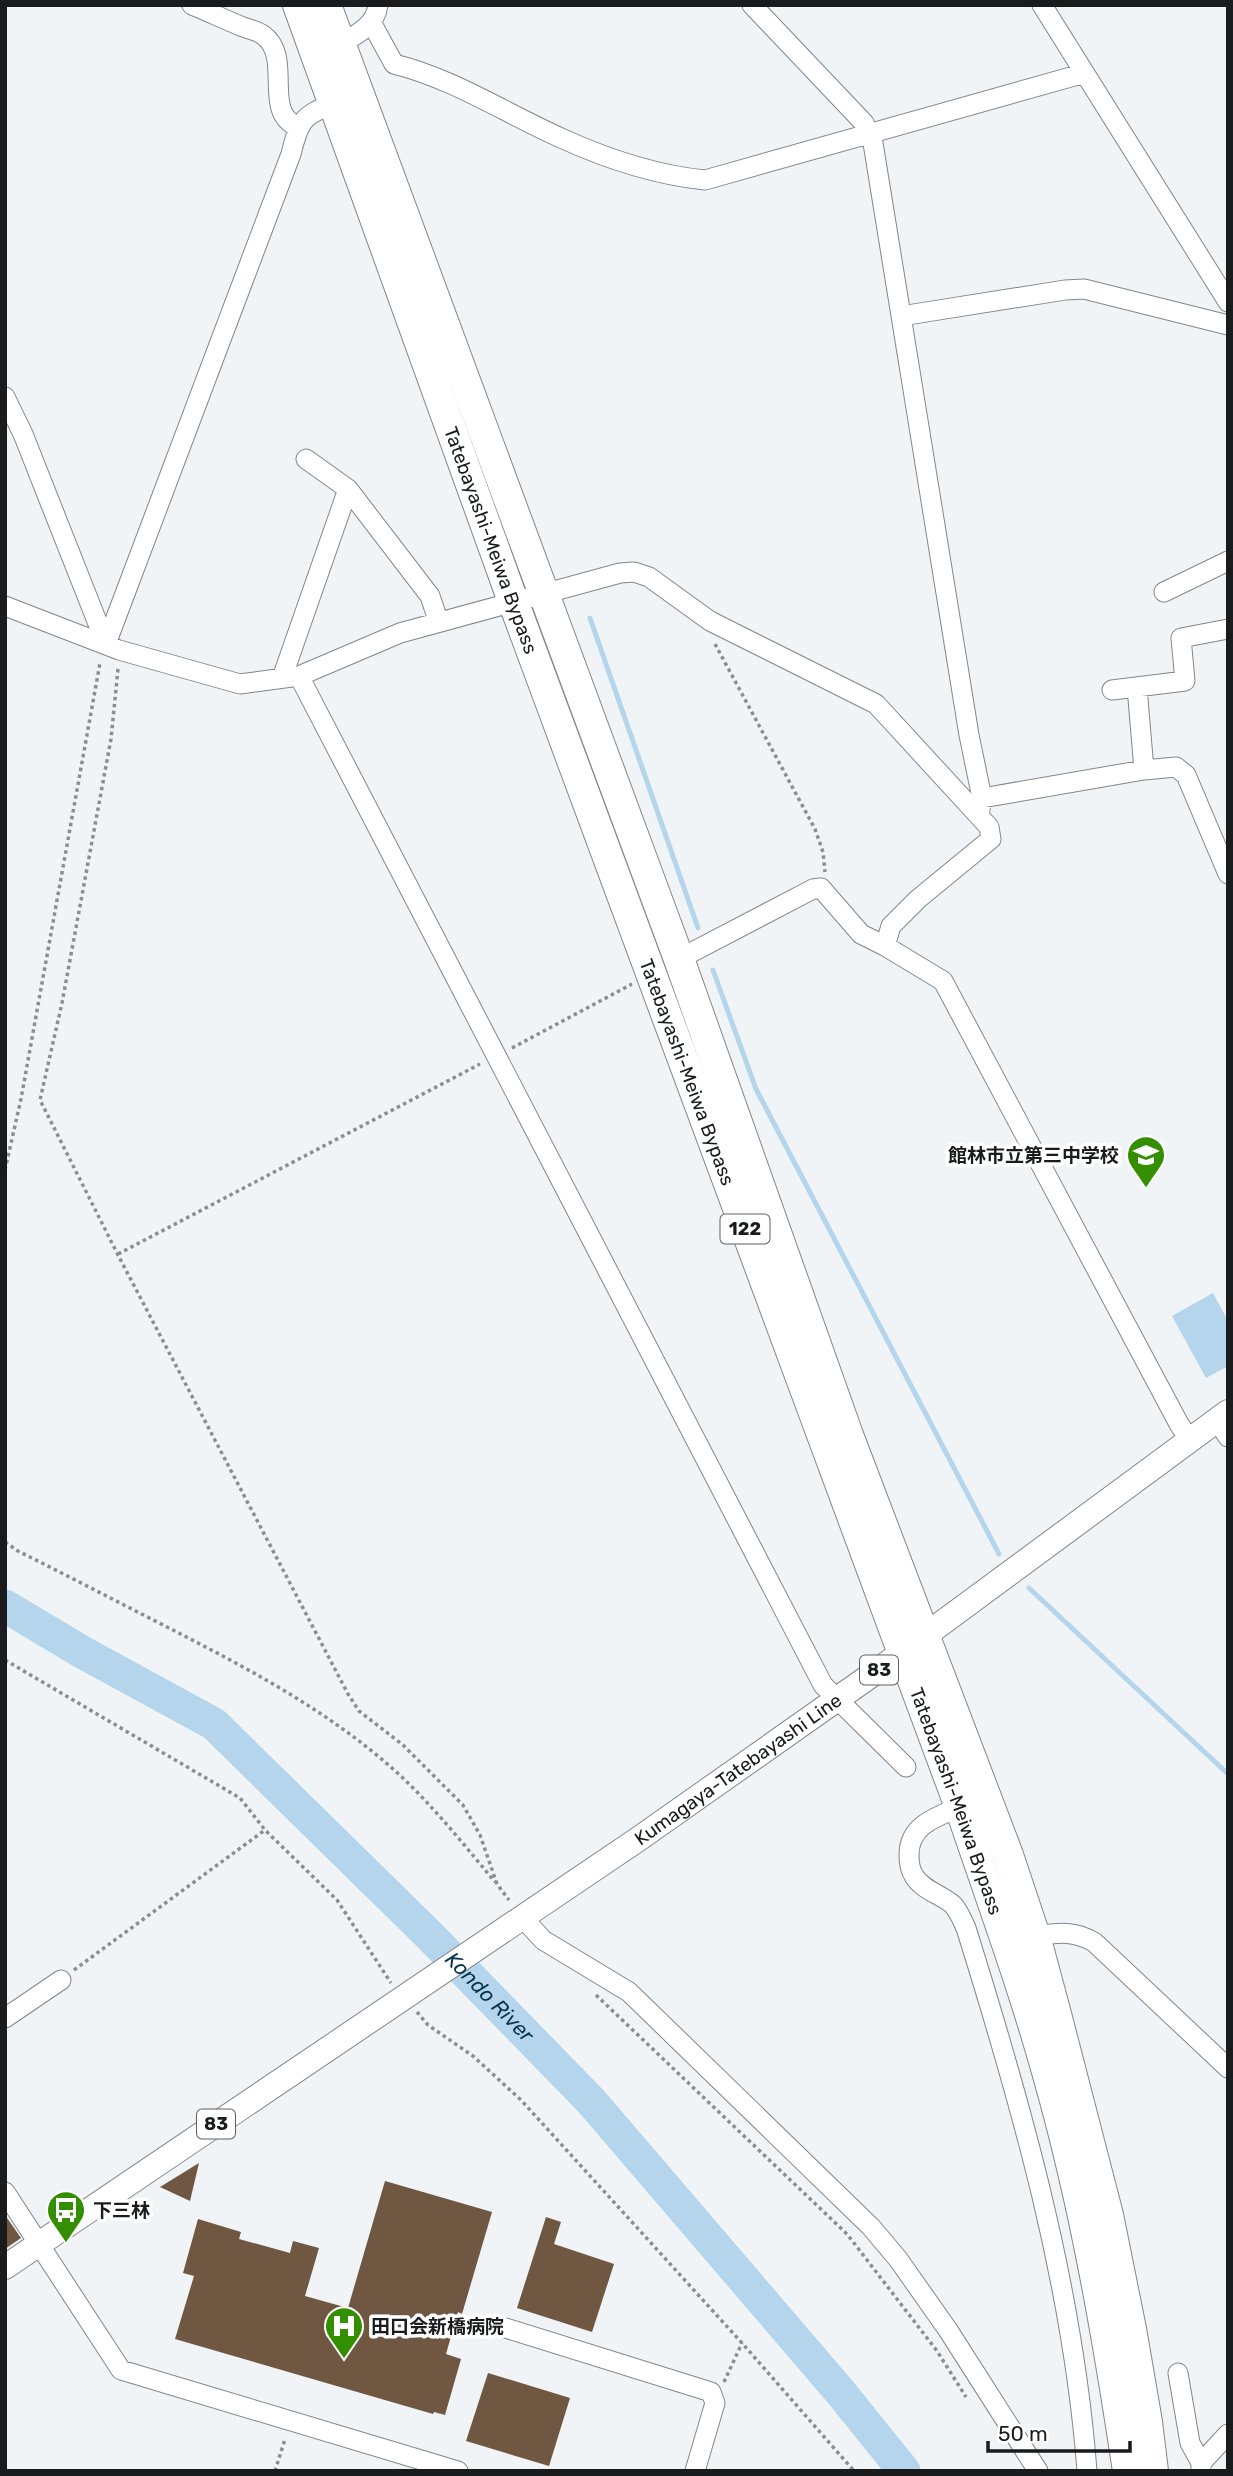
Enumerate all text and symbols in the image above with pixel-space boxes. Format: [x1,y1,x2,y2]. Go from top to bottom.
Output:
street label: Tatebayashi-Meiwa Bypass [439,424,543,657]
street label: Tatebayashi-Meiwa Bypass [635,956,740,1189]
school or university icon: 館林市立第三中学校 [1125,1134,1167,1189]
place label: 館林市立第三中学校 [948,1144,1119,1167]
road number: 122 [720,1214,770,1244]
road number: 83 [860,1656,898,1685]
street label: Tatebayashi-Meiwa Bypass [905,1684,1007,1918]
street label: Kumagaya-Tatebayashi Line [630,1689,846,1850]
water label: Kondo River [440,1946,540,2048]
road number: 83 [197,2110,235,2138]
bus stop icon: 下三林 [45,2189,87,2244]
place label: 下三林 [93,2199,150,2222]
hospital icon: 田口会新橋病院 [323,2305,365,2360]
place label: 田口会新橋病院 [371,2315,504,2338]
scale bar [988,2410,1130,2454]
text: 50 m [998,2421,1048,2446]

